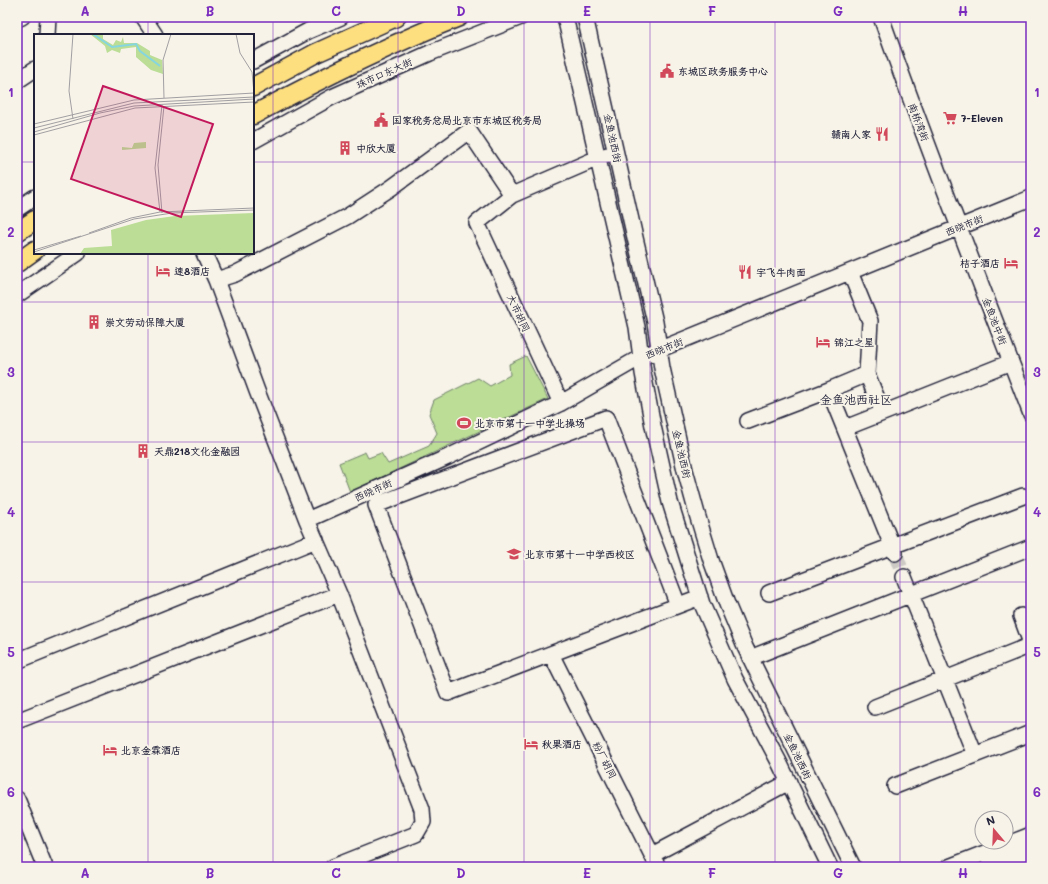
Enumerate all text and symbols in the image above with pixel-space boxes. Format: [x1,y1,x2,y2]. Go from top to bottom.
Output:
text: A [80,2,90,19]
text: B [206,2,215,19]
text: C [331,2,341,19]
text: D [456,2,466,19]
text: E [583,2,591,19]
text: F [708,2,716,19]
text: G [833,2,843,19]
text: H [958,2,968,19]
inset map [34,34,254,254]
street label: 珠市口东大街 [354,54,414,92]
public building icon: 东城区政务服务中心 [659,63,675,79]
place label: 东城区政务服务中心 [678,64,768,78]
text: 1 [8,83,14,100]
text: 1 [1034,83,1040,100]
street label: 南桥湾街 [905,101,933,143]
supermarket icon: 7-Eleven [942,110,958,126]
place label: 7-Eleven [961,111,1003,125]
public building icon: 国家税务总局北京市东城区税务局 [373,112,389,128]
street label: 金鱼池西街 [601,112,625,164]
place label: 国家税务总局北京市东城区税务局 [392,113,542,127]
restaurant icon: 赣南人家 [874,126,890,142]
place label: 赣南人家 [831,127,871,141]
building icon: 中欣大厦 [337,140,353,156]
place label: 中欣大厦 [356,141,396,155]
street label: 西晓市街 [943,211,985,239]
text: 2 [7,223,15,240]
text: 2 [1033,223,1041,240]
hotel icon: 桔子酒店 [1003,255,1019,271]
place label: 桔子酒店 [960,256,1000,270]
hotel icon: 速8酒店 [155,263,171,279]
place label: 速8酒店 [174,264,210,278]
restaurant icon: 宇飞牛肉面 [737,264,753,280]
place label: 宇飞牛肉面 [756,265,806,279]
street label: 大市胡同 [504,292,534,334]
street label: 金鱼池中街 [980,295,1010,347]
building icon: 崇文劳动保障大厦 [86,314,102,330]
place label: 崇文劳动保障大厦 [105,315,185,329]
street label: 西晓市街 [643,334,685,362]
hotel icon: 锦江之星 [815,334,831,350]
place label: 锦江之星 [834,335,874,349]
text: 3 [7,363,15,380]
text: 3 [1033,363,1041,380]
district label: 金鱼池西社区 [820,391,892,407]
sports icon: 北京市第十一中学北操场 [456,415,472,431]
place label: 北京市第十一中学北操场 [475,416,585,430]
street label: 金鱼池西街 [670,428,694,480]
building icon: 天鼎218文化金融园 [135,443,151,459]
place label: 天鼎218文化金融园 [154,444,240,458]
street label: 西晓市街 [352,475,394,505]
text: 4 [7,503,15,520]
text: 4 [1033,503,1041,520]
school or university icon: 北京市第十一中学西校区 [506,546,522,562]
place label: 北京市第十一中学西校区 [525,547,635,561]
text: 5 [7,643,15,660]
text: 5 [1033,643,1041,660]
street label: 金鱼池西街 [781,730,815,782]
hotel icon: 秋果酒店 [523,736,539,752]
place label: 秋果酒店 [542,737,582,751]
street label: 粉厂胡同 [590,739,620,781]
hotel icon: 北京金霖酒店 [102,742,118,758]
place label: 北京金霖酒店 [121,743,181,757]
text: 6 [7,783,15,800]
text: 6 [1033,783,1041,800]
north arrow [974,810,1014,850]
text: N [984,812,997,829]
text: A [80,864,90,881]
text: B [206,864,215,881]
text: C [331,864,341,881]
text: D [456,864,466,881]
text: E [583,864,591,881]
text: F [708,864,716,881]
text: G [833,864,843,881]
text: H [958,864,968,881]

